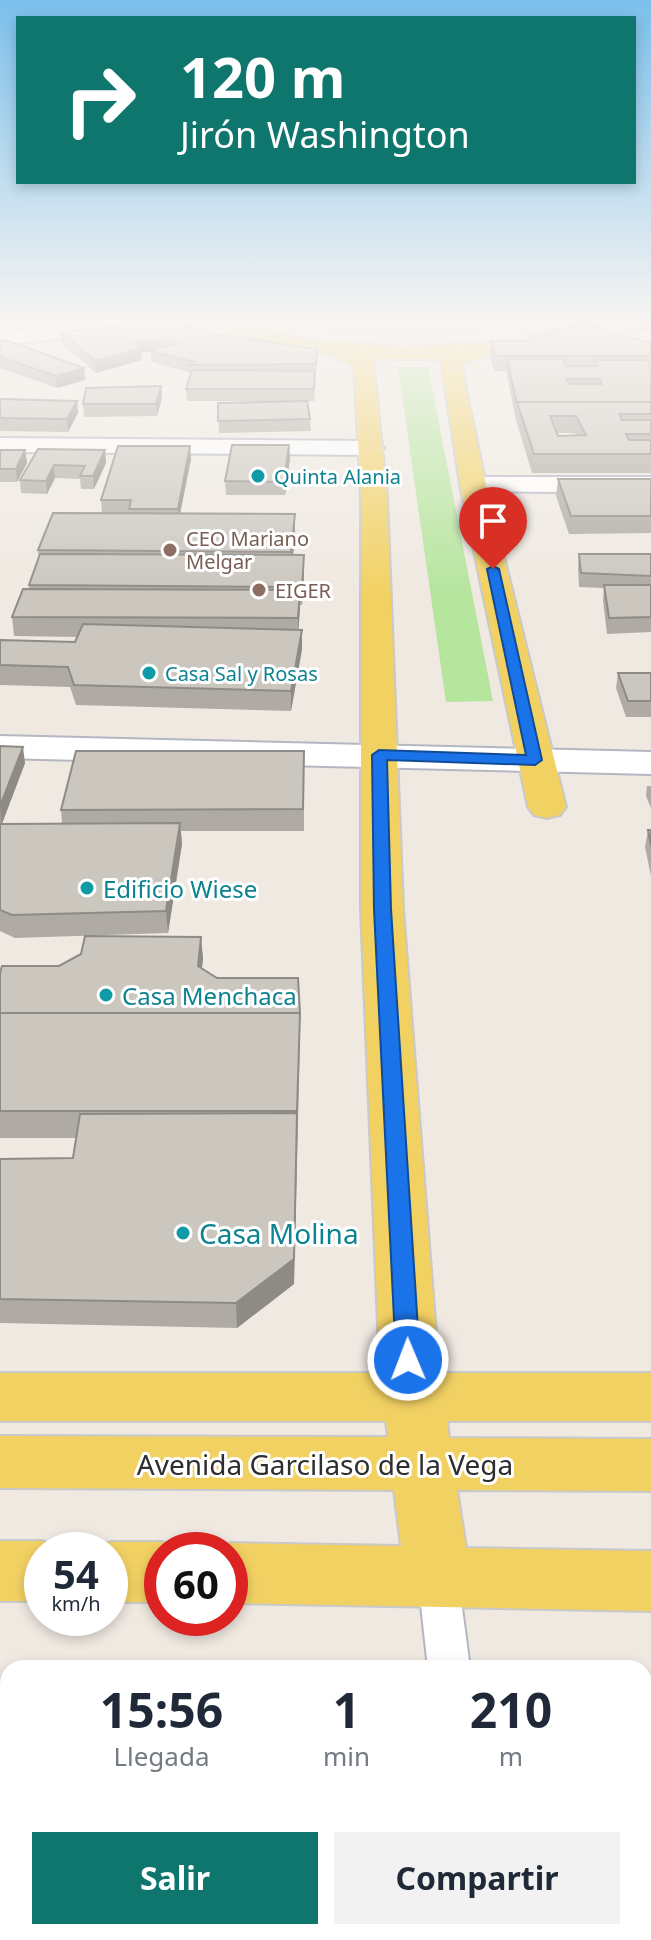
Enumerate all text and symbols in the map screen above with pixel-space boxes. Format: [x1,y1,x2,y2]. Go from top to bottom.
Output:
text: 120 m [180,38,345,114]
icon: right [48,48,152,152]
text: Jirón Washington [180,110,470,159]
place label: Quinta Alania [274,463,401,490]
marker: Quinta Alania [249,467,267,485]
pin [459,487,527,569]
icon: arrive [471,499,515,543]
place label: CEO Mariano Melgar [186,525,309,575]
marker: CEO Mariano Melgar [161,541,179,559]
place label: EIGER [275,577,332,604]
marker: EIGER [250,581,268,599]
place label: Casa Sal y Rosas [165,660,318,687]
marker: Casa Sal y Rosas [140,664,158,682]
place label: Edificio Wiese [103,872,257,905]
marker: Edificio Wiese [78,879,96,897]
place label: Casa Menchaca [122,979,297,1012]
marker: Casa Menchaca [97,986,115,1004]
place label: Casa Molina [199,1214,359,1252]
marker: Casa Molina [174,1224,192,1242]
position arrow [366,1318,450,1402]
street label: Avenida Garcilaso de la Vega [137,1445,513,1483]
speed limit sign: 60 [144,1532,248,1636]
text: 54 [53,1546,99,1601]
text: km/h [51,1590,101,1617]
text: 15:56 [100,1677,223,1742]
text: 1 [333,1677,360,1742]
text: 210 [470,1677,552,1742]
text: Llegada [113,1738,210,1774]
text: min [323,1738,370,1774]
text: m [499,1738,523,1774]
button: Salir [32,1832,318,1924]
button: Compartir [334,1832,620,1924]

